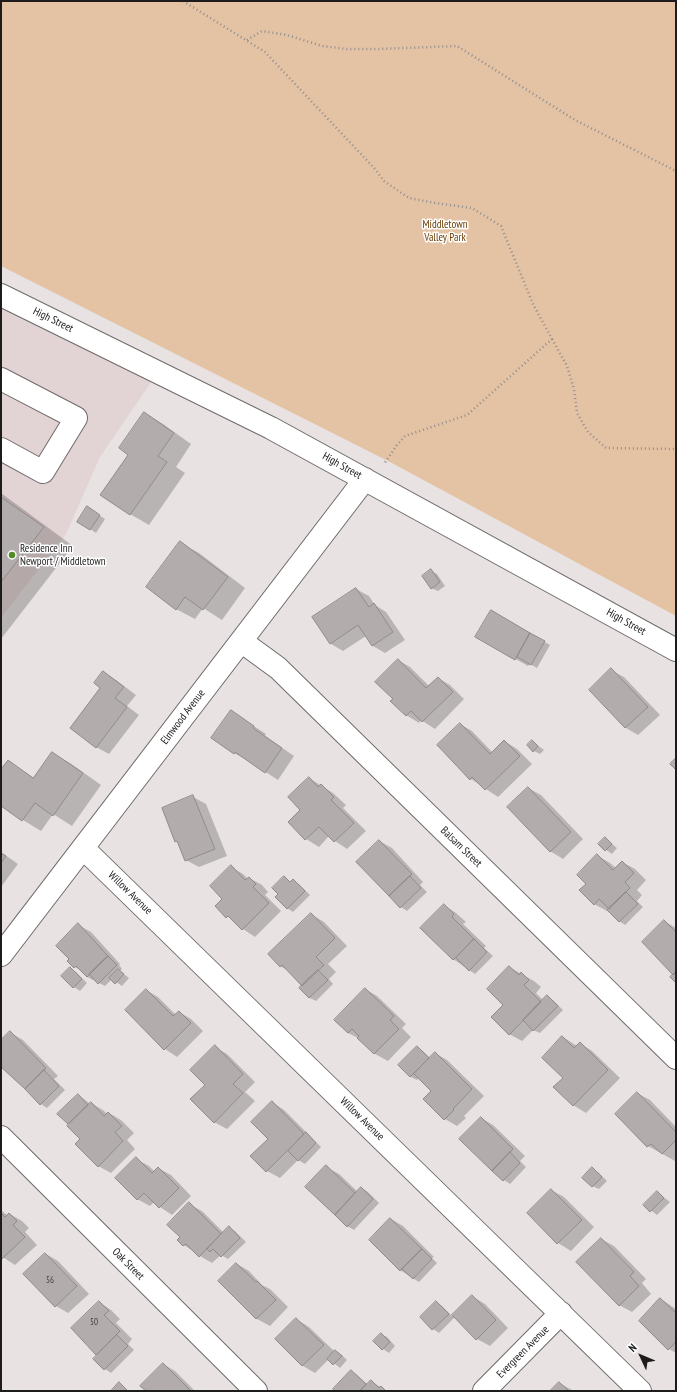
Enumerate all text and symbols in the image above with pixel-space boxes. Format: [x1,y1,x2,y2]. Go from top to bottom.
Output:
park label: Middletown Valley Park [423,218,467,244]
street label: High Street [31,305,75,335]
street label: High Street [320,450,364,482]
place label: Residence Inn Newport / Middletown [20,542,106,568]
marker: Residence Inn Newport / Middletown [7,550,17,560]
street label: High Street [604,606,648,638]
street label: Elmwood Avenue [158,687,208,747]
street label: Balsam Street [438,824,484,870]
street label: Willow Avenue [105,869,155,917]
street label: Willow Avenue [337,1095,387,1143]
street label: Oak Street [109,1245,147,1283]
house number: 56 [46,1275,54,1285]
house number: 50 [90,1317,98,1327]
street label: Evergreen Avenue [494,1323,552,1381]
north arrow [621,1336,661,1376]
text: N [625,1341,639,1355]

